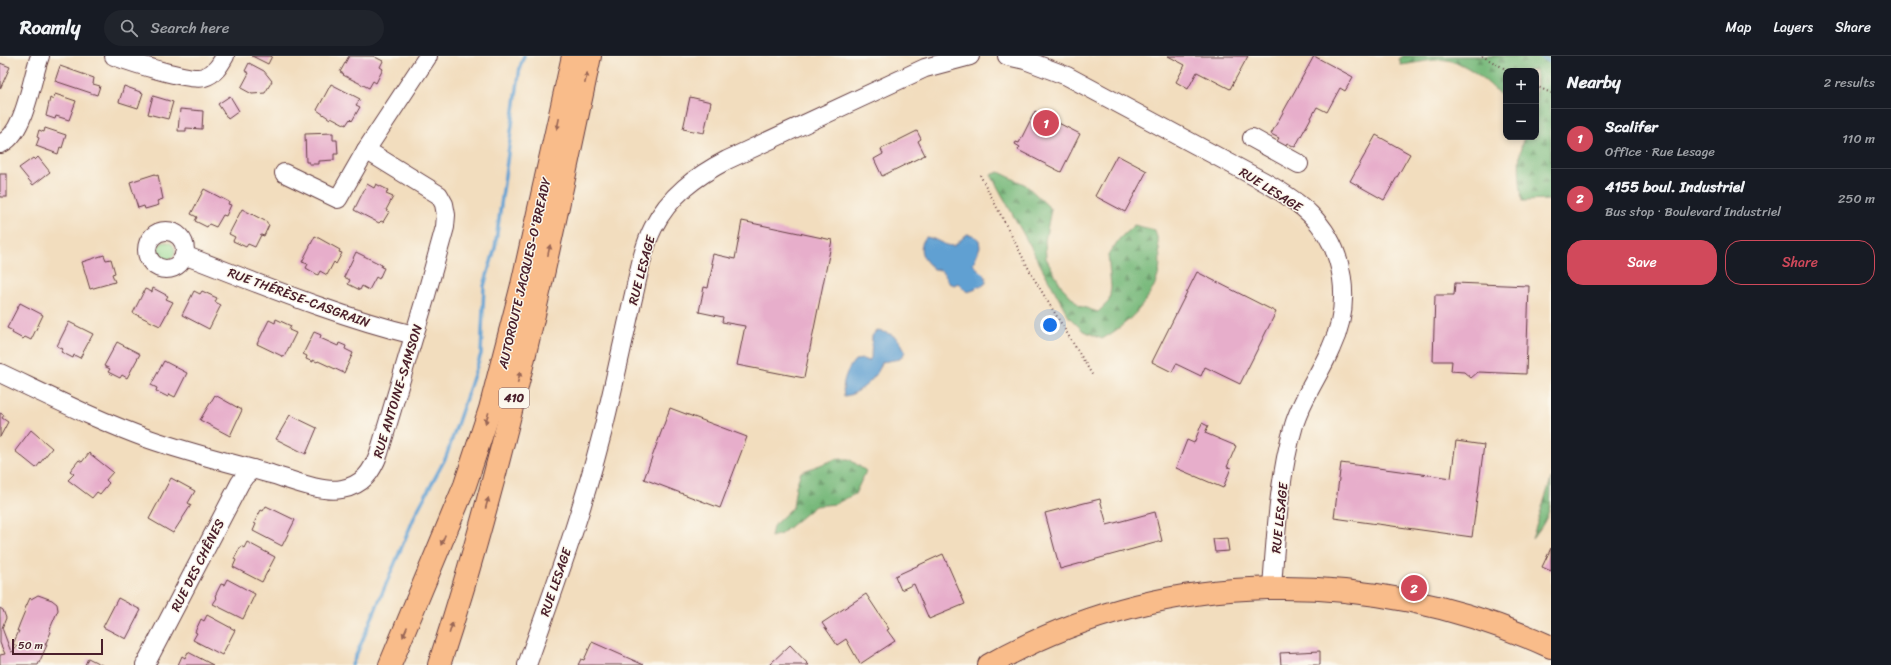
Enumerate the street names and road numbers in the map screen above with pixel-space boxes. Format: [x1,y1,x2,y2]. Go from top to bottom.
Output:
street label: RUE LESAGE [1234,161,1308,218]
street label: AUTOROUTE JACQUES-O'BREADY [491,174,558,372]
street label: RUE LESAGE [621,232,662,307]
street label: RUE THÉRÈSE-CASGRAIN [225,261,373,334]
street label: RUE ANTOINE-SAMSON [366,321,429,461]
road number: 410 [499,388,529,408]
street label: RUE LESAGE [1264,481,1295,555]
street label: RUE DES CHÊNES [164,515,231,616]
street label: RUE LESAGE [533,544,578,620]

